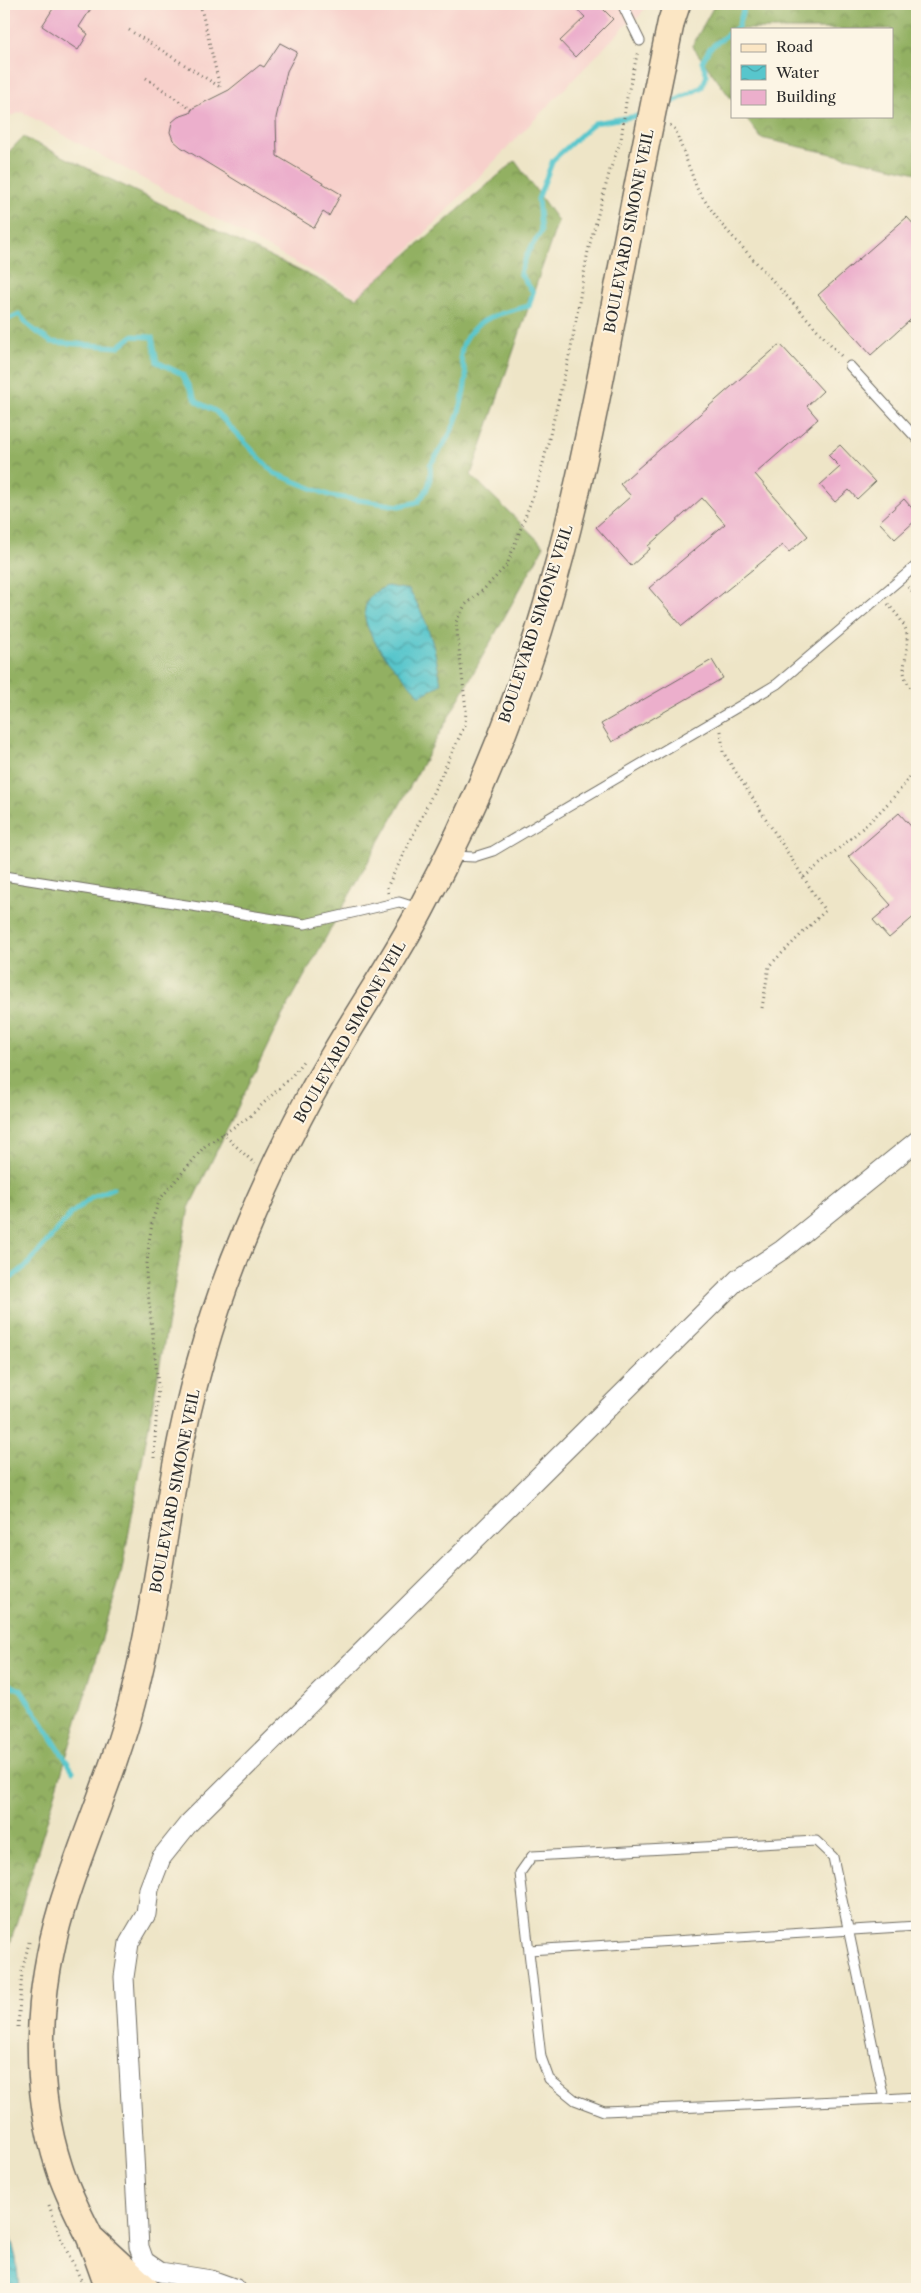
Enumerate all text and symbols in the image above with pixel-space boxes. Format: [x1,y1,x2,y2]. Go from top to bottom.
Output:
legend [731,28,894,118]
text: Road [776,37,813,56]
text: Water [775,63,820,82]
text: Building [776,87,836,106]
street label: BOULEVARD SIMONE VEIL [599,127,658,334]
street label: BOULEVARD SIMONE VEIL [494,522,577,725]
street label: BOULEVARD SIMONE VEIL [290,937,410,1126]
street label: BOULEVARD SIMONE VEIL [145,1387,204,1594]

